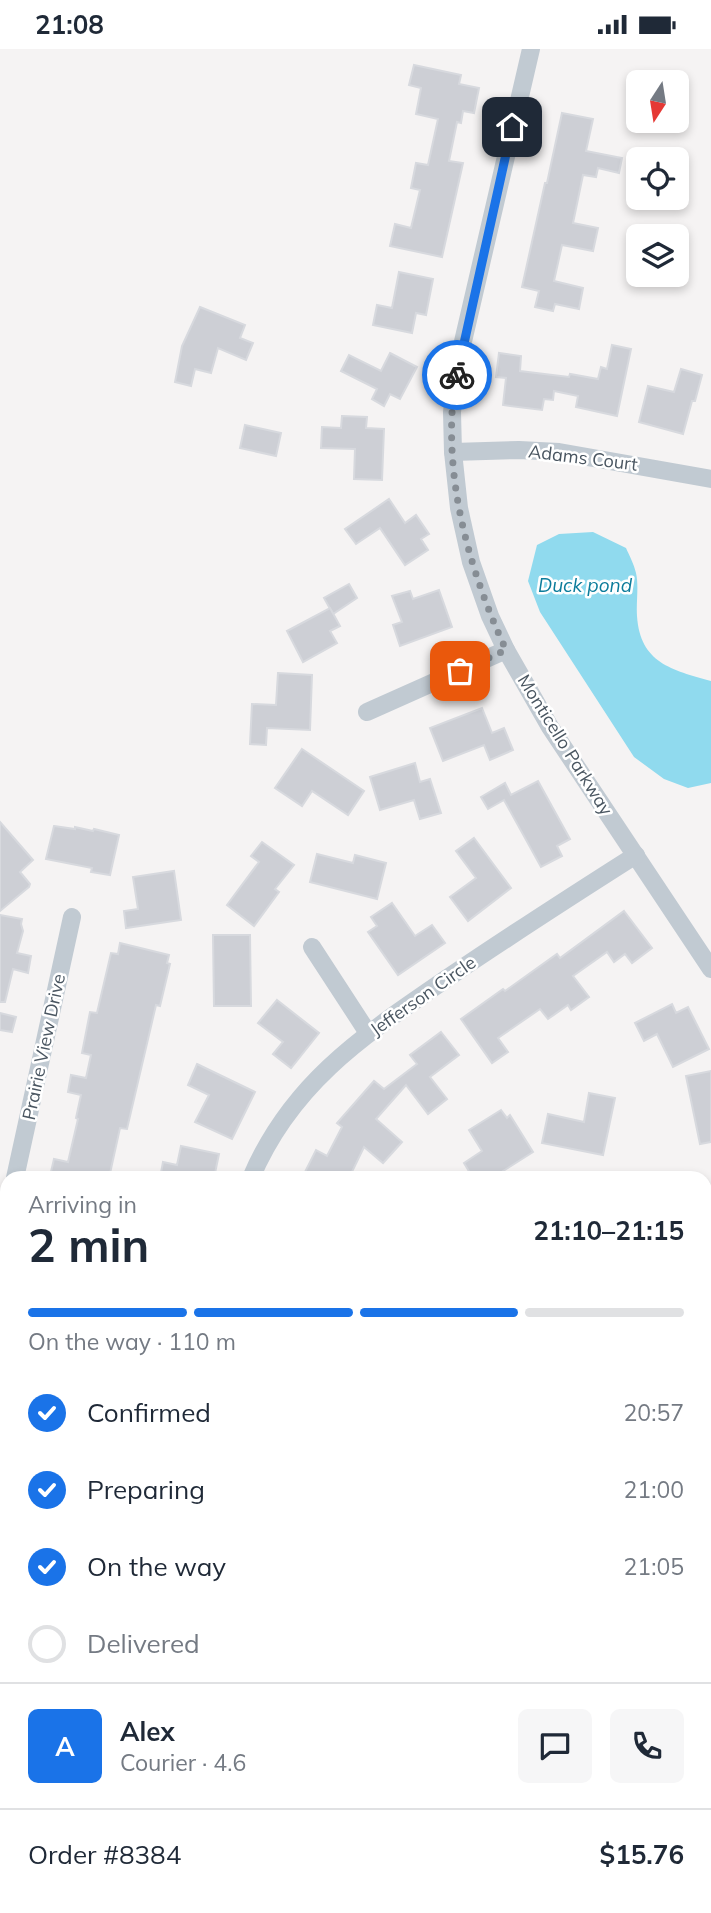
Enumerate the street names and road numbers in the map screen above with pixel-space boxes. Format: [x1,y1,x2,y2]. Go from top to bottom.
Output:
street label: Adams Court [527,439,639,476]
street label: Monticello Parkway [513,670,618,820]
street label: Jefferson Circle [365,951,480,1041]
street label: Prairie View Drive [17,972,70,1122]

